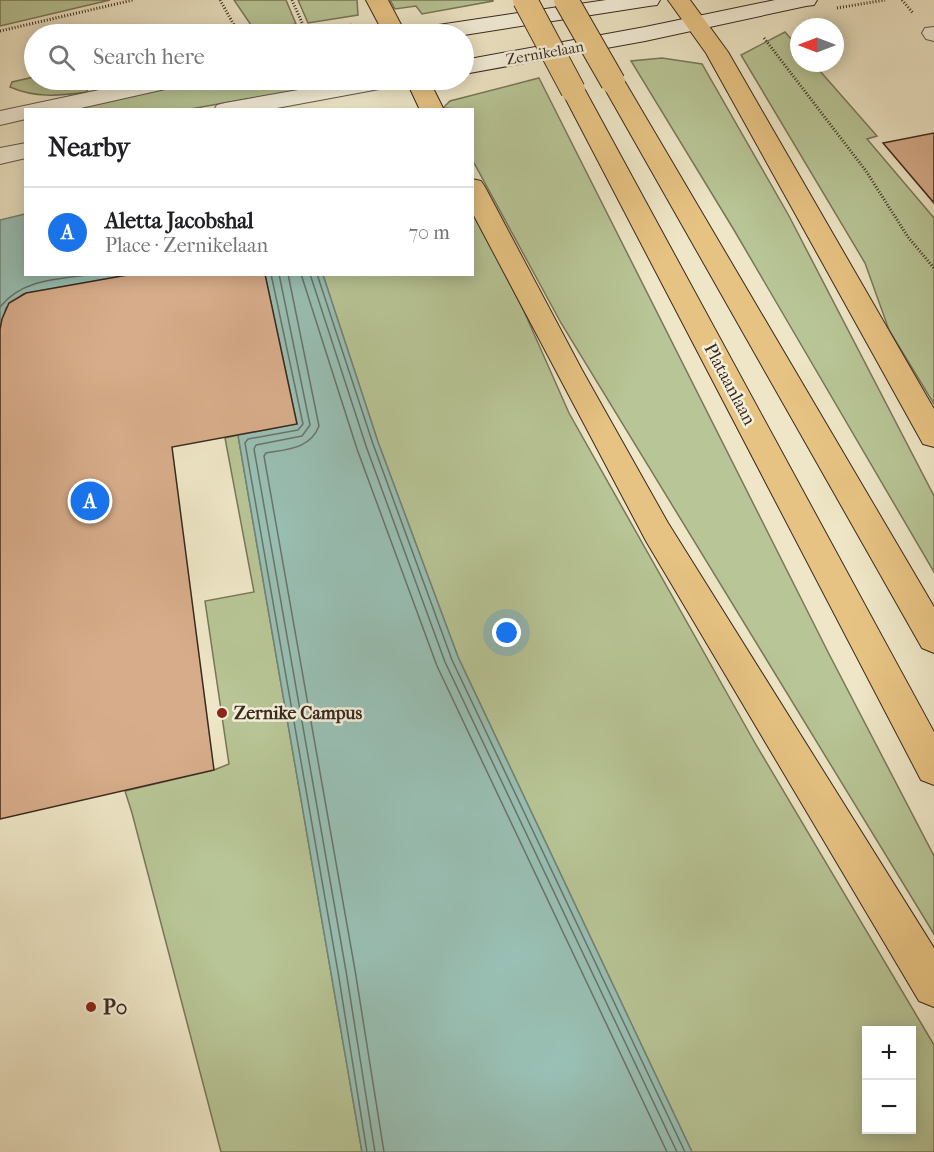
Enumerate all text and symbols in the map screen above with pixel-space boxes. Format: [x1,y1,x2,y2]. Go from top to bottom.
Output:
north arrow [790,18,844,72]
search box [24,24,474,90]
street label: Zernikelaan [505,37,586,69]
icon: search [45,41,78,74]
text: Search here [93,44,205,70]
text: Nearby [48,132,130,163]
text: Aletta Jacobshal [105,208,254,234]
text: A [61,221,74,244]
text: 70 m [408,221,450,244]
text: Place · Zernikelaan [105,234,268,257]
street label: Plataanlaan [699,340,760,429]
pin: A [70,478,110,524]
your location [492,618,521,647]
place label: Zernike Campus [234,703,363,724]
marker: Zernike Campus [215,706,229,720]
place label: P0 [103,995,127,1019]
marker: P0 [84,1000,98,1014]
map controls [862,1026,916,1134]
button: + [862,1026,916,1080]
button: − [862,1080,916,1134]

